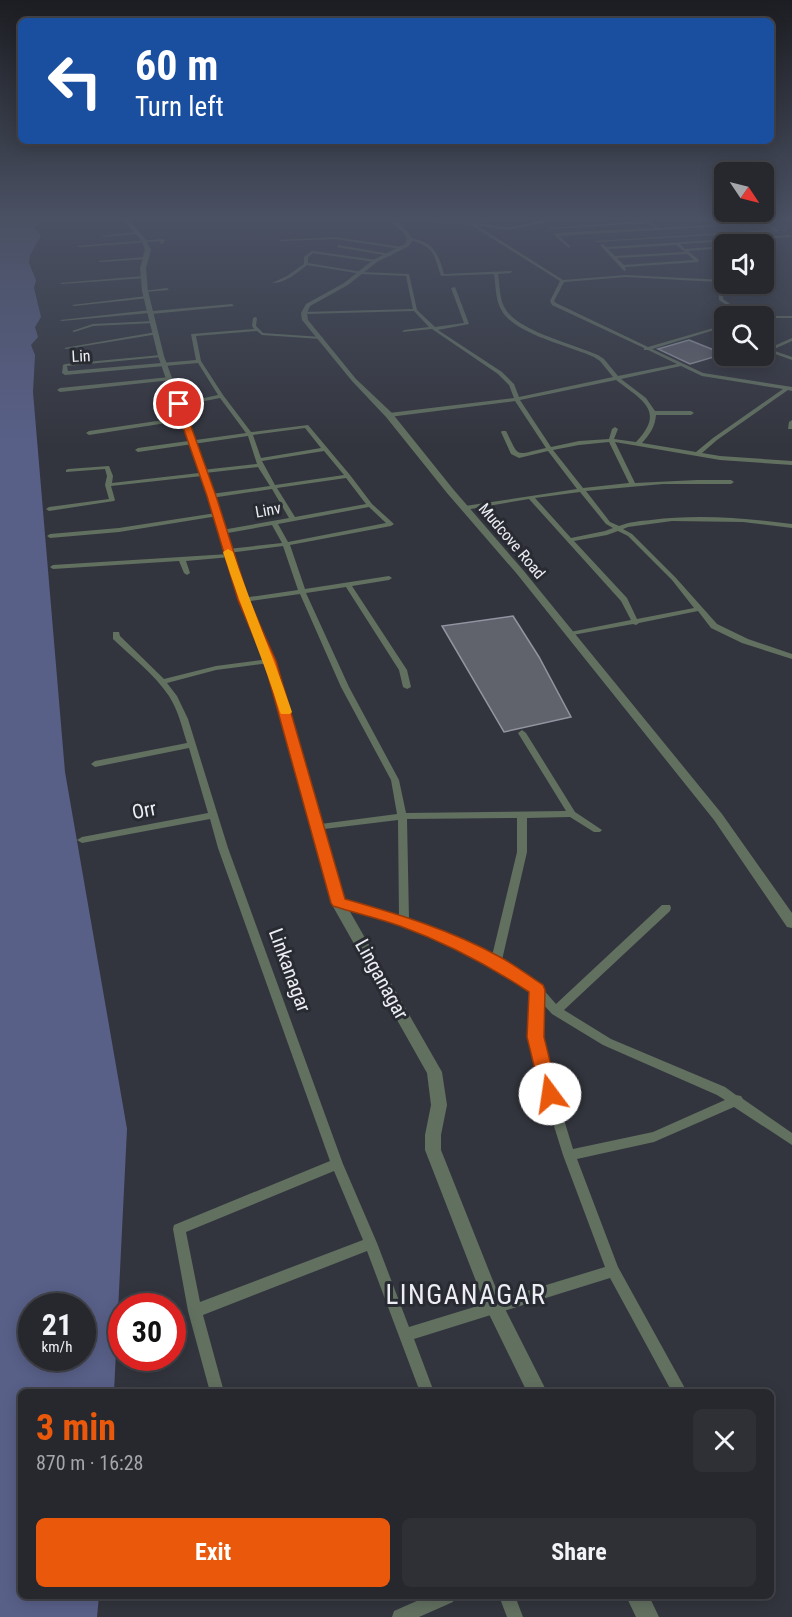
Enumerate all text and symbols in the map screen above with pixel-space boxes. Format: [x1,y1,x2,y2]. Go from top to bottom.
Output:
text: 60 m [135,41,218,90]
icon: left [36,42,114,120]
text: Turn left [135,91,224,123]
north arrow [714,162,774,222]
map controls [714,162,774,366]
button: sound [714,234,774,294]
button: search [714,306,774,366]
street label: Lin [71,346,91,366]
pin [153,378,204,429]
icon: arrive [162,387,195,420]
street label: Linv [254,498,283,522]
street label: Mudcove Road [475,499,549,583]
street label: Orr [130,796,158,824]
street label: Linkanagar [264,925,316,1015]
street label: Linganagar [350,935,414,1023]
position arrow [518,1062,582,1126]
district label: LINGANAGAR [385,1279,547,1311]
speed limit sign: 30 [108,1293,186,1371]
text: 21 [42,1307,72,1342]
text: km/h [42,1338,72,1356]
text: 3 min [36,1407,116,1449]
button: close [693,1409,756,1472]
text: 870 m · 16:28 [36,1451,143,1475]
button: Exit [36,1518,390,1587]
button: Share [402,1518,756,1587]

